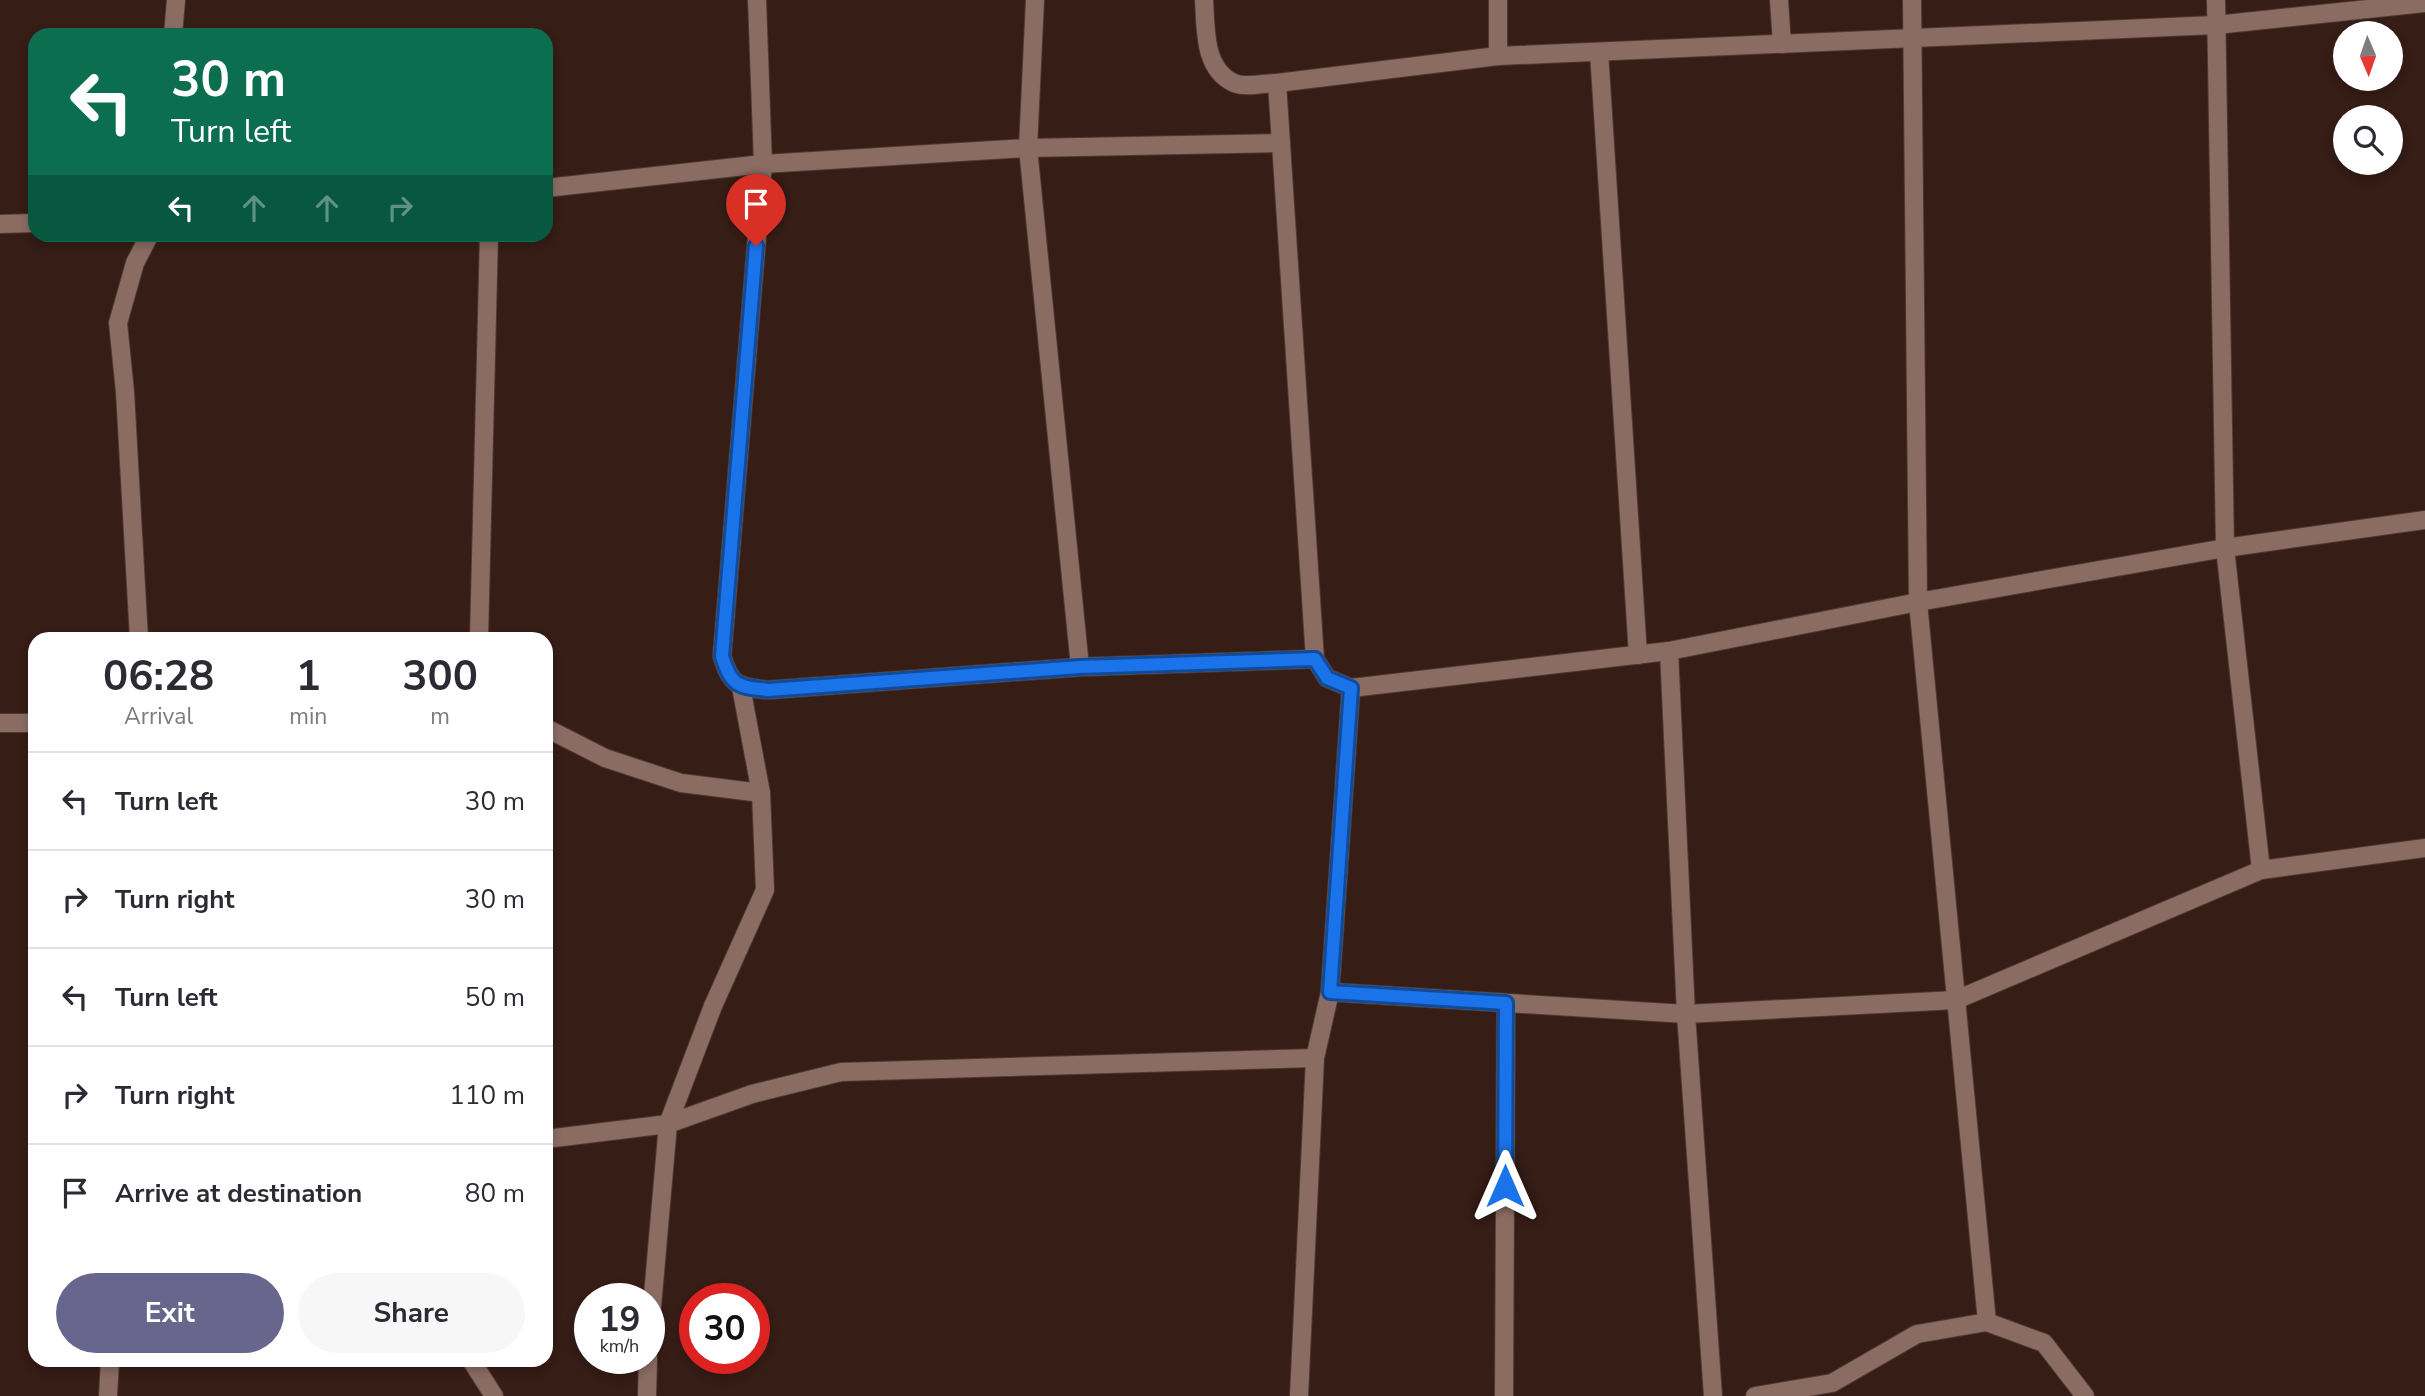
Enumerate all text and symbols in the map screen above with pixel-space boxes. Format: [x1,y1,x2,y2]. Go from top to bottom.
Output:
north arrow [2333,21,2403,91]
map controls [2333,21,2403,175]
text: 30 m [171,46,286,113]
icon: left [56,56,147,147]
button: search [2333,105,2403,175]
text: Turn left [171,110,291,153]
pin [726,174,786,246]
icon: arrive [737,185,775,223]
icon: left [162,189,200,227]
icon: ahead [235,189,273,227]
icon: ahead [308,189,346,227]
icon: right [381,189,419,227]
text: 06:28 [103,648,214,705]
text: 1 [296,648,321,705]
text: 300 [402,648,478,705]
text: Arrival [124,701,193,732]
text: min [289,701,327,732]
text: m [430,701,450,732]
icon: left [56,782,94,820]
text: Turn left [115,784,218,819]
text: 30 m [465,784,525,819]
icon: right [56,880,94,918]
text: Turn right [115,882,234,917]
text: 30 m [465,882,525,917]
icon: left [56,978,94,1016]
text: Turn left [115,980,218,1015]
text: 50 m [465,980,525,1015]
icon: right [56,1076,94,1114]
text: Turn right [115,1078,234,1113]
text: 110 m [449,1078,525,1113]
position arrow [1468,1149,1542,1223]
icon: arrive [56,1174,94,1212]
text: Arrive at destination [115,1176,362,1211]
text: 80 m [465,1176,525,1211]
button: Exit [56,1273,284,1353]
button: Share [298,1273,525,1353]
speed limit sign: 30 [679,1283,770,1374]
text: 19 [598,1296,641,1343]
text: km/h [600,1334,639,1358]

